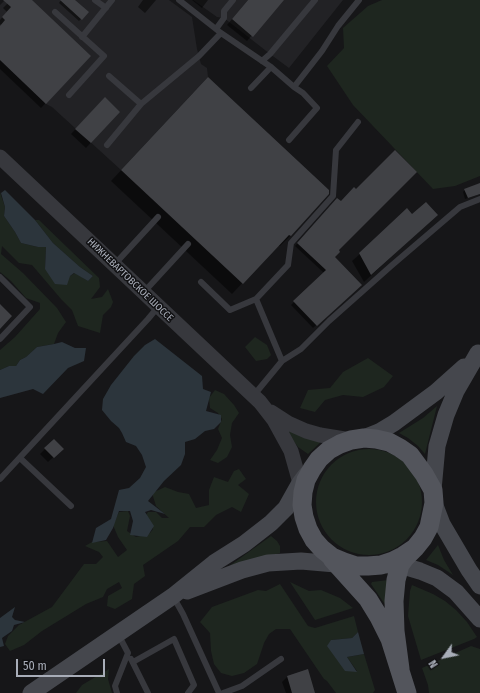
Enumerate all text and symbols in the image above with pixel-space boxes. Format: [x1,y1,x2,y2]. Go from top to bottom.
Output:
street label: НИЖНЕВАРТОВСКОЕ ШОССЕ [85,236,175,324]
north arrow [424,637,464,677]
scale bar [18,651,107,677]
text: N [426,658,441,670]
text: 50 m [23,659,47,673]

